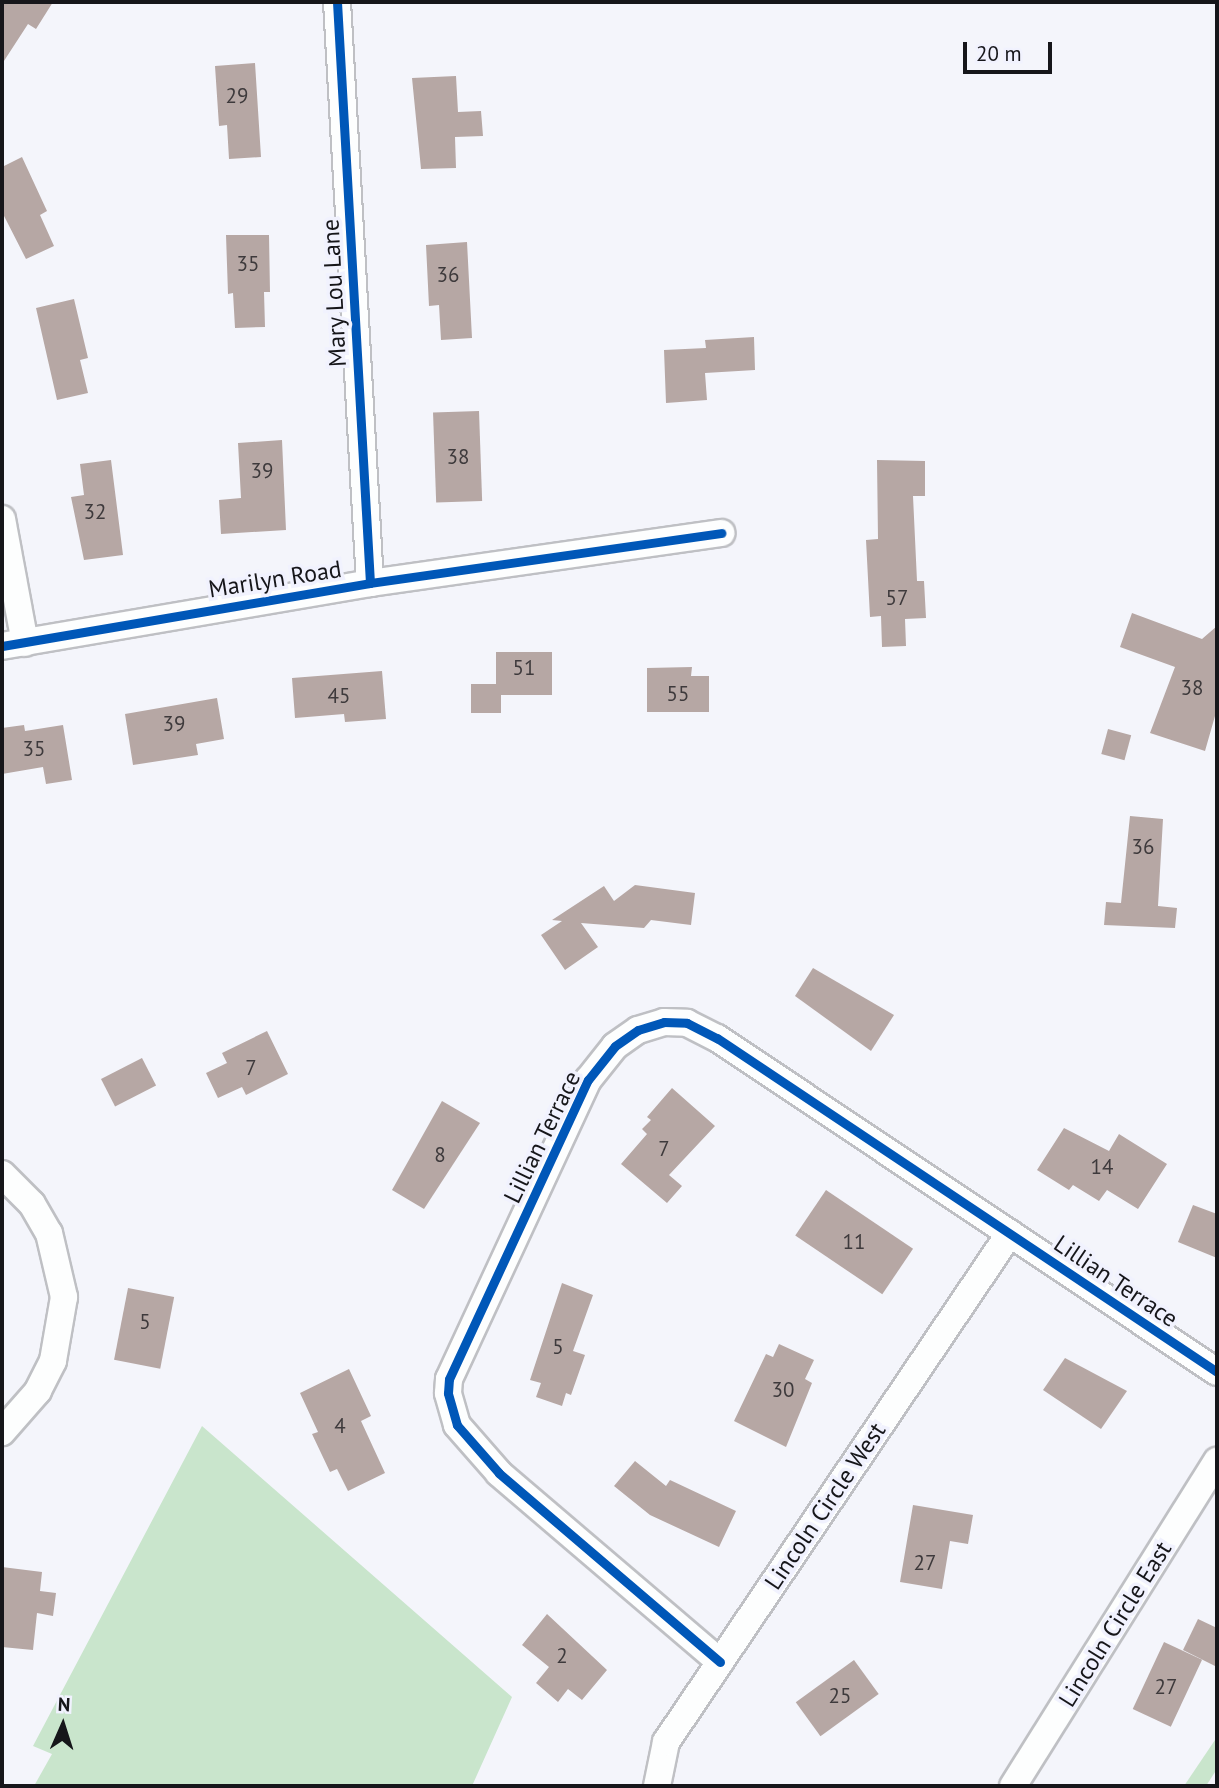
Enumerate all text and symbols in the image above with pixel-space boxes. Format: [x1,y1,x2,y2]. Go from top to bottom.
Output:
scale bar [967,28,1056,72]
text: 20 m [976,40,1022,67]
house number: 29 [226,83,248,109]
street label: Mary Lou Lane [316,218,352,368]
house number: 35 [237,251,259,277]
house number: 36 [437,262,459,288]
house number: 38 [447,444,469,470]
house number: 39 [251,458,273,484]
house number: 32 [84,499,106,525]
street label: Marilyn Road [207,554,343,604]
house number: 57 [886,585,908,611]
house number: 51 [513,655,535,681]
house number: 38 [1181,675,1203,701]
house number: 55 [667,681,689,707]
house number: 45 [328,683,350,709]
house number: 39 [163,711,185,737]
house number: 35 [23,736,45,762]
house number: 36 [1132,834,1154,860]
house number: 7 [245,1055,257,1081]
street label: Lillian Terrace [498,1066,586,1208]
house number: 7 [658,1136,670,1162]
house number: 8 [434,1142,446,1168]
house number: 14 [1091,1154,1113,1180]
house number: 11 [843,1229,865,1255]
street label: Lillian Terrace [1048,1229,1184,1333]
house number: 5 [139,1309,151,1335]
house number: 5 [552,1334,564,1360]
house number: 30 [772,1377,794,1403]
house number: 4 [334,1413,346,1439]
street label: Lincoln Circle West [758,1417,892,1595]
street label: Lincoln Circle East [1053,1536,1177,1712]
house number: 27 [914,1550,936,1576]
house number: 2 [556,1643,568,1669]
house number: 27 [1155,1674,1177,1700]
house number: 25 [829,1683,851,1709]
north arrow [28,1690,98,1760]
text: N [57,1692,71,1716]

